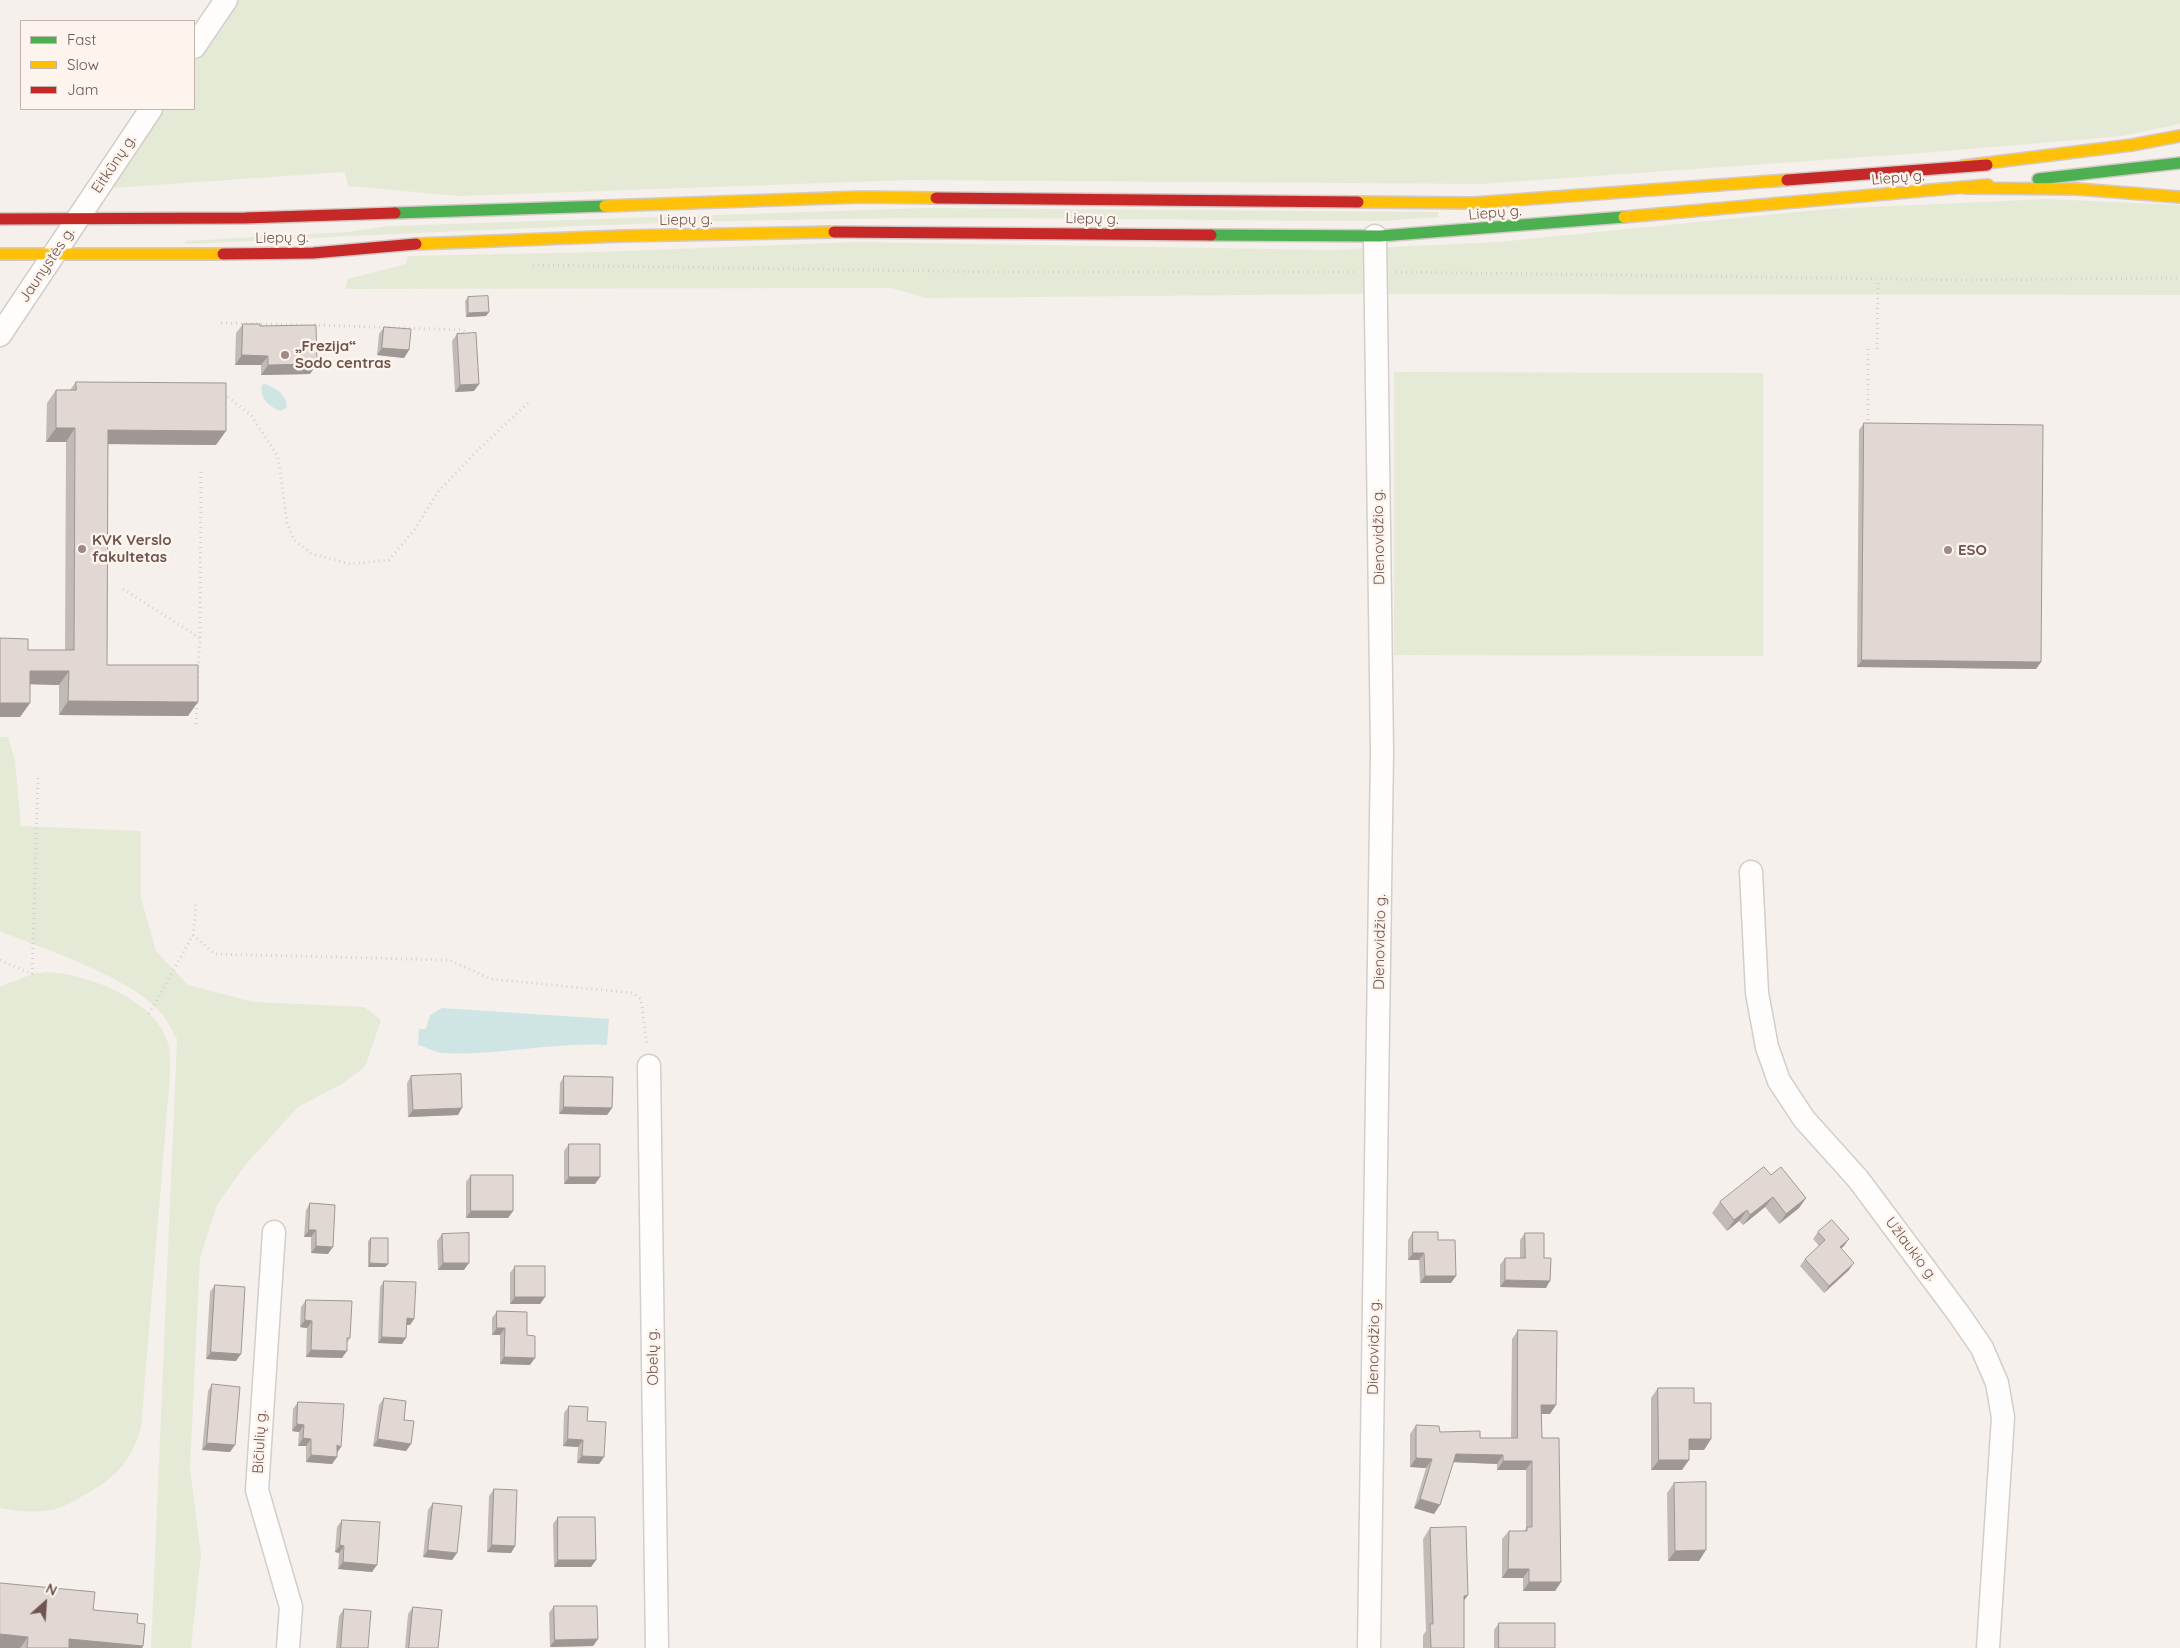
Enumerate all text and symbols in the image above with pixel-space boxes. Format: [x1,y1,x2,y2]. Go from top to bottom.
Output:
legend [20,20,195,110]
text: Fast [67,30,96,49]
text: Slow [67,55,99,74]
text: Jam [67,80,98,99]
street label: Eitkūnų g. [88,131,140,197]
street label: Liepų g. [1871,167,1925,189]
street label: Liepų g. [1468,202,1522,224]
street label: Liepų g. [1065,210,1119,228]
street label: Liepų g. [659,211,713,229]
street label: Jaunystės g. [15,224,79,306]
street label: Liepų g. [255,229,309,247]
place label: „Frezija“ Sodo centras [295,337,391,372]
marker: „Frezija“ Sodo centras [279,349,291,361]
street label: Dienovidžio g. [1369,489,1389,585]
place label: KVK Verslo fakultetas [92,531,172,566]
place label: ESO [1958,541,1987,559]
marker: KVK Verslo fakultetas [76,543,88,555]
marker: ESO [1942,544,1954,556]
street label: Dienovidžio g. [1370,894,1390,990]
street label: Užlaukio g. [1881,1214,1941,1284]
street label: Dienovidžio g. [1364,1299,1384,1395]
street label: Obelų g. [644,1328,662,1386]
street label: Bičiulių g. [249,1410,271,1474]
north arrow [20,1578,70,1628]
text: N [43,1579,60,1600]

